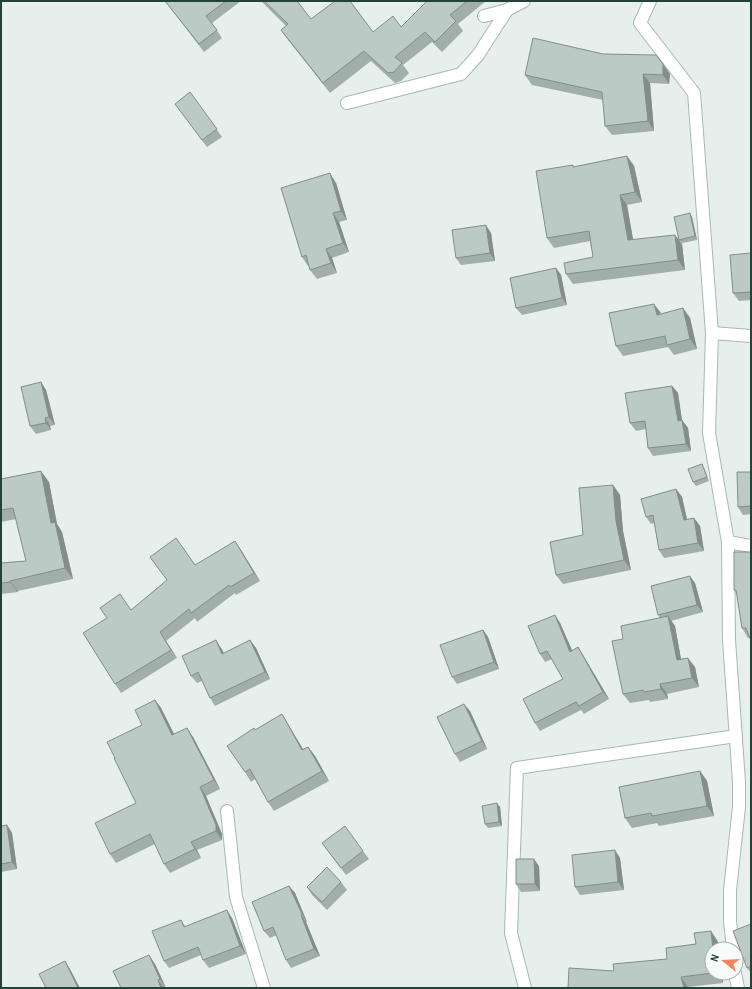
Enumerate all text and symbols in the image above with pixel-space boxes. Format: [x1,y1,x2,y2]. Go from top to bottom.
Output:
north arrow [704,941,744,981]
text: N [707,953,722,963]

